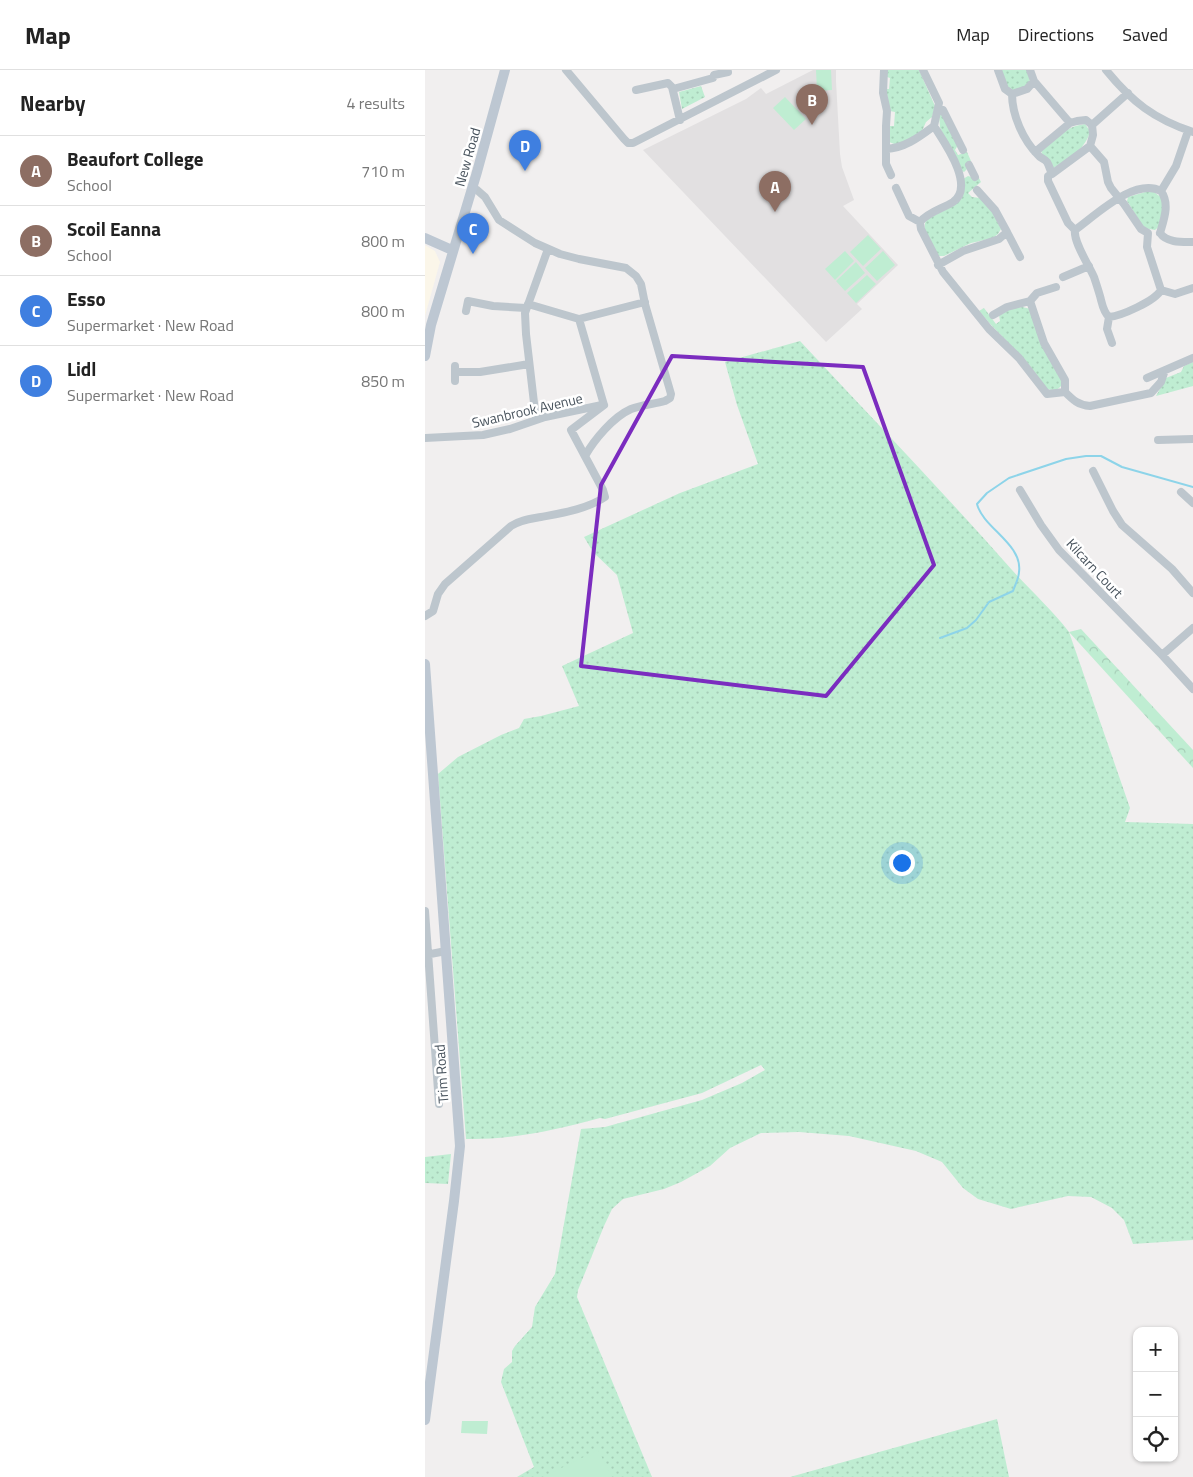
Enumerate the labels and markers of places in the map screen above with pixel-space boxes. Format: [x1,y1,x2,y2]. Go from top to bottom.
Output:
pin: B [796,84,828,125]
pin: D [509,130,541,171]
pin: A [759,171,791,212]
pin: C [457,213,489,254]

